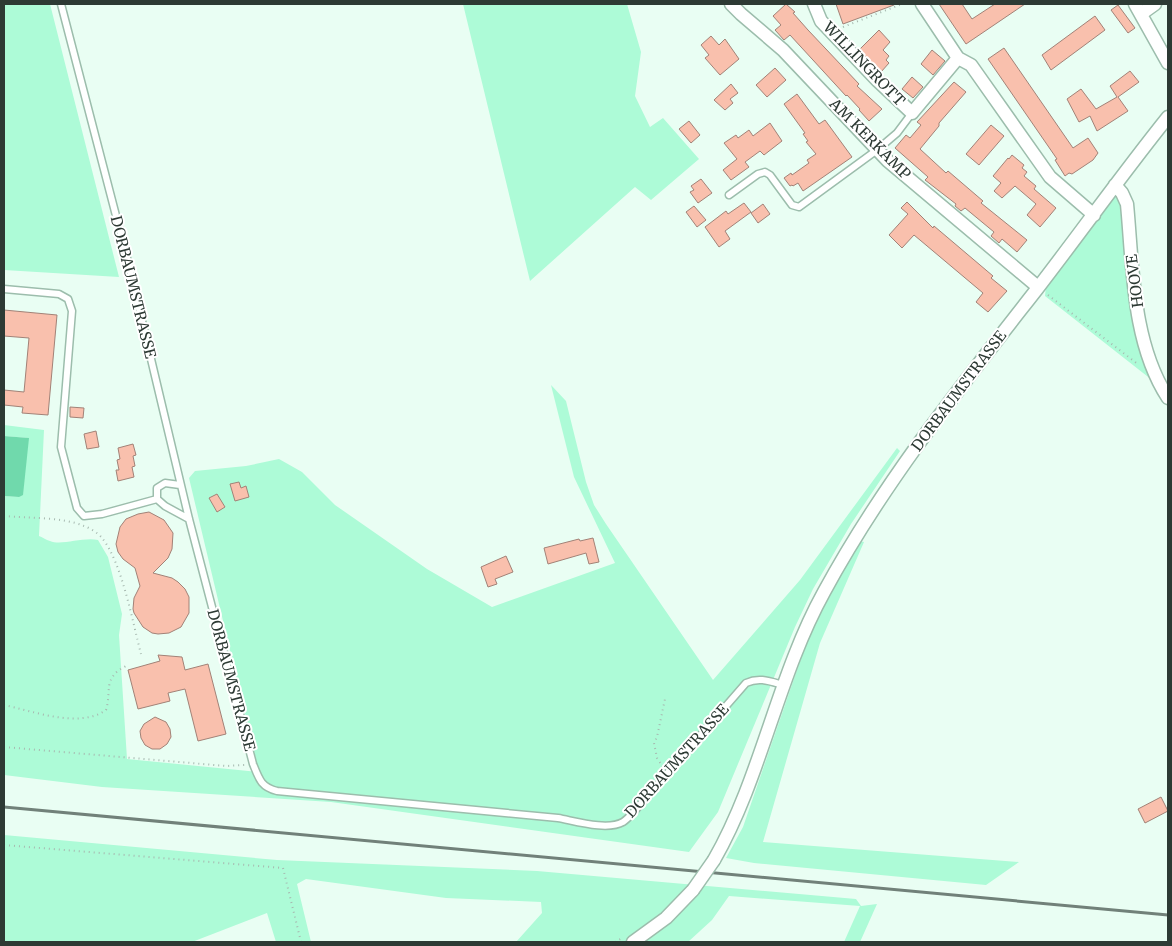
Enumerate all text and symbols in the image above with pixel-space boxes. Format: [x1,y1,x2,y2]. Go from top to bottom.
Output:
street label: WILLINGROTT [819,17,910,110]
street label: AM KERKAMP [825,93,915,184]
street label: DORBAUMSTRASSE [107,214,161,361]
street label: HOOVE [1122,253,1147,309]
street label: DORBAUMSTRASSE [907,326,1010,455]
street label: DORBAUMSTRASSE [203,607,260,753]
street label: DORBAUMSTRASSE [621,700,733,821]

